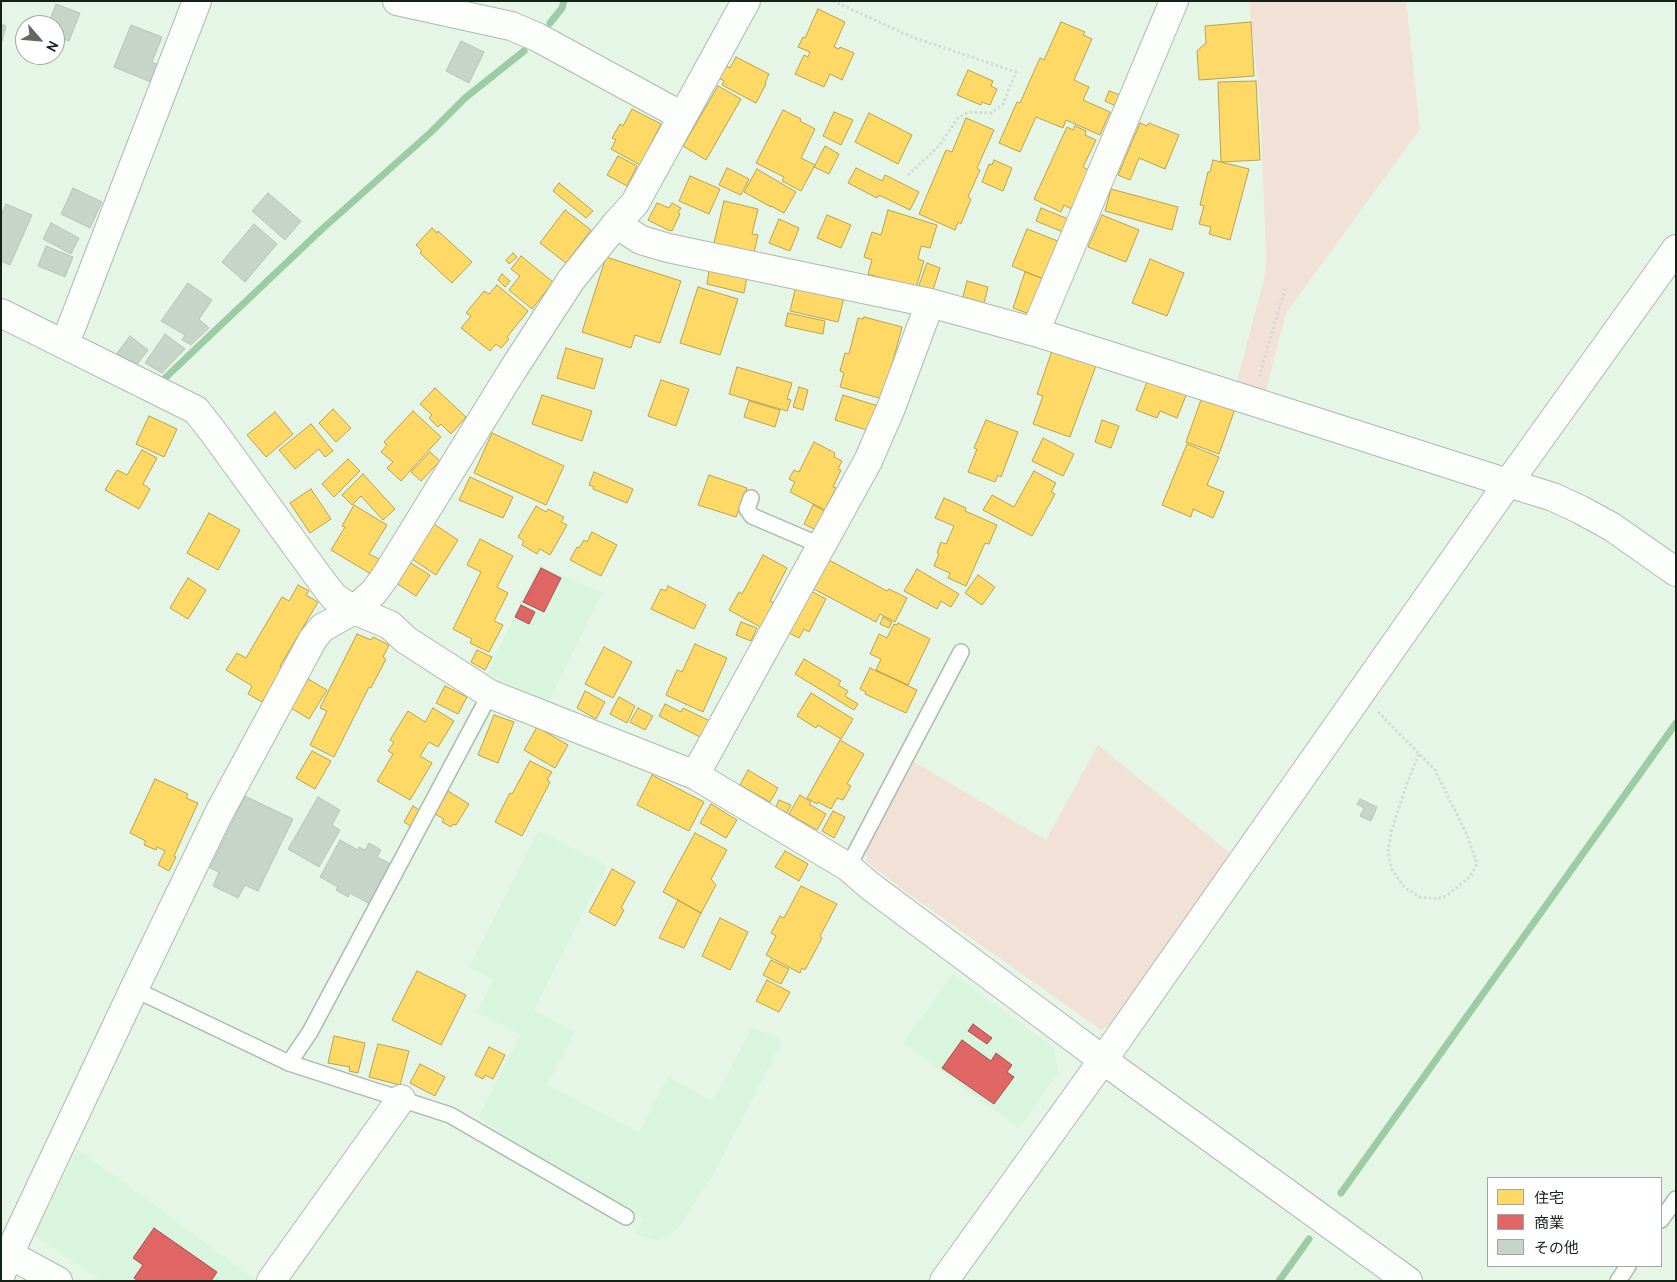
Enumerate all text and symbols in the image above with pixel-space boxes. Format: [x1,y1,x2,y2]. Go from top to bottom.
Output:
north arrow [15,15,65,65]
text: N [42,38,63,55]
legend [1487,1177,1662,1267]
text: 住宅 [1534,1189,1564,1207]
text: 商業 [1534,1214,1564,1232]
text: その他 [1534,1239,1579,1257]

